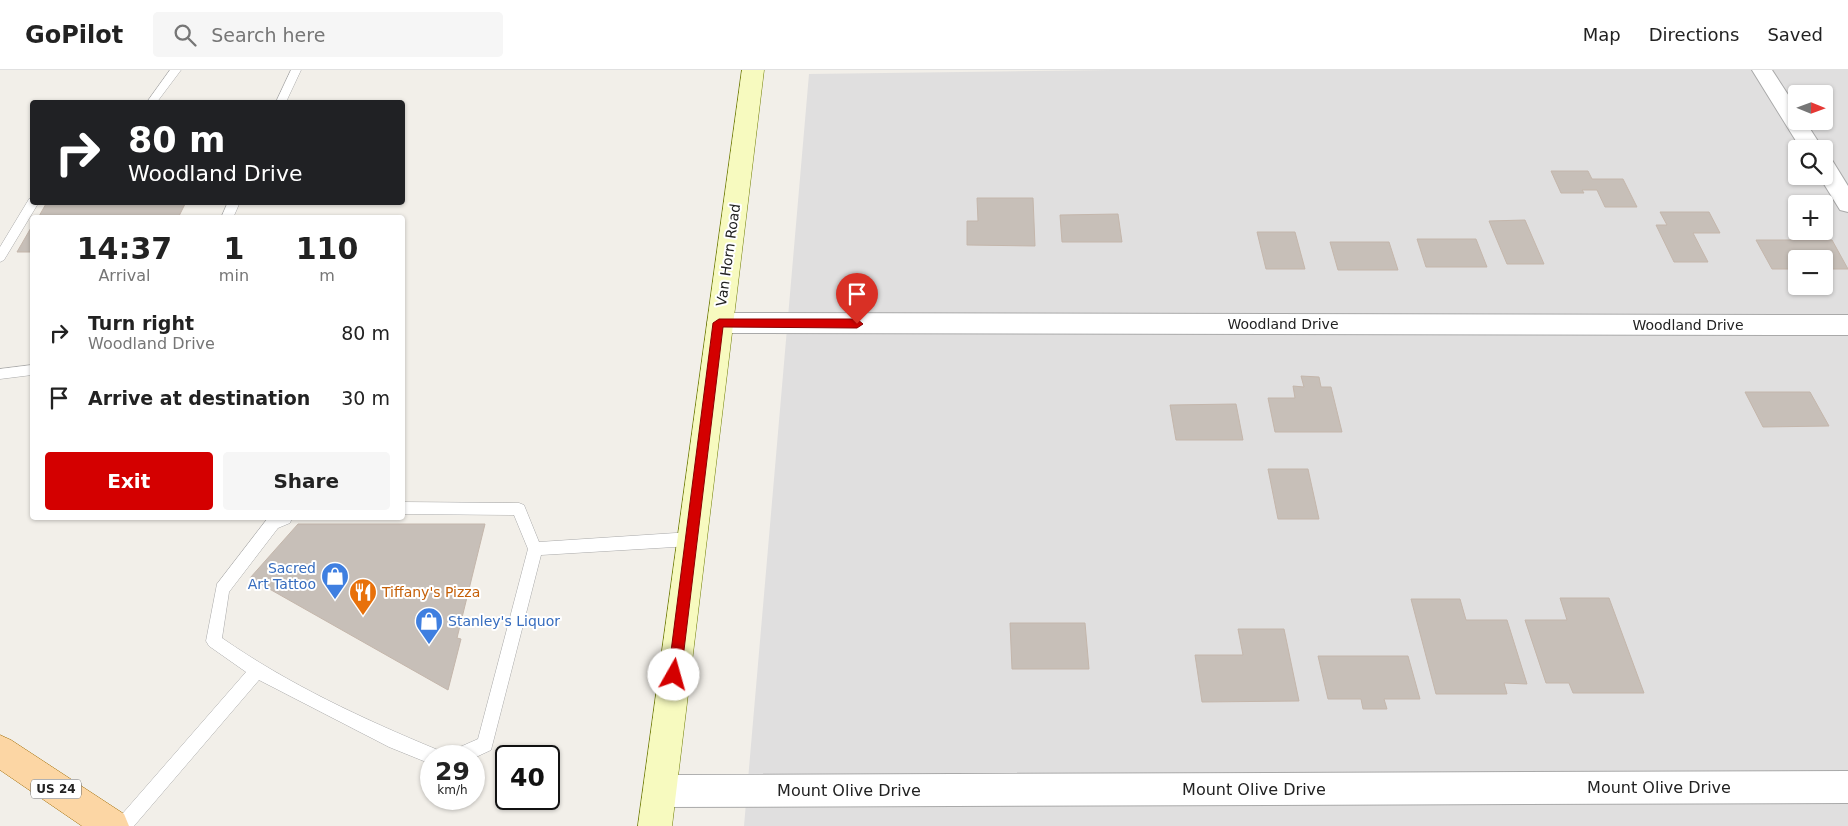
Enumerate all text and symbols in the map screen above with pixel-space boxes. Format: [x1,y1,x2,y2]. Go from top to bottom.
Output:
search box [153,12,503,57]
text: GoPilot [25,21,123,49]
icon: search [171,21,199,49]
text: Search here [211,24,325,46]
text: Map [1583,24,1621,45]
text: Directions [1649,24,1739,45]
text: Saved [1767,24,1823,45]
north arrow [1788,85,1832,130]
map controls [1788,85,1833,295]
icon: right [45,120,110,185]
text: 80 m [128,120,225,160]
button: search [1788,140,1833,185]
text: Woodland Drive [128,161,303,186]
button: + [1788,195,1833,240]
street label: Van Horn Road [713,203,743,307]
text: 14:37 [77,231,172,266]
text: 1 [223,231,244,266]
text: 110 [296,231,358,266]
button: − [1788,250,1833,295]
text: Arrival [98,266,150,285]
text: min [219,266,249,285]
text: m [319,266,335,285]
pin [836,273,878,324]
icon: arrive [843,280,871,308]
text: Turn right [88,312,194,334]
street label: Woodland Drive [1227,316,1339,332]
street label: Woodland Drive [1632,317,1744,333]
icon: right [45,319,73,347]
text: 80 m [341,322,390,344]
text: Woodland Drive [88,334,215,353]
icon: arrive [45,384,73,412]
text: Arrive at destination [88,387,310,409]
text: 30 m [341,387,390,409]
button: Exit [45,452,213,510]
button: Share [223,452,390,510]
place label: Sacred Art Tattoo [248,560,316,592]
shop icon: Sacred Art Tattoo [320,561,350,600]
restaurant icon: Tiffany's Pizza [348,577,378,616]
place label: Tiffany's Pizza [381,584,480,600]
shop icon: Stanley's Liquor [414,606,444,645]
place label: Stanley's Liquor [448,613,560,629]
position arrow [647,648,699,700]
speed limit sign: 40 [495,745,560,810]
text: 29 [435,757,470,786]
street label: Mount Olive Drive [1587,778,1731,797]
road number: US 24 [31,780,81,799]
street label: Mount Olive Drive [1182,780,1326,799]
street label: Mount Olive Drive [777,781,921,800]
text: km/h [437,783,468,797]

